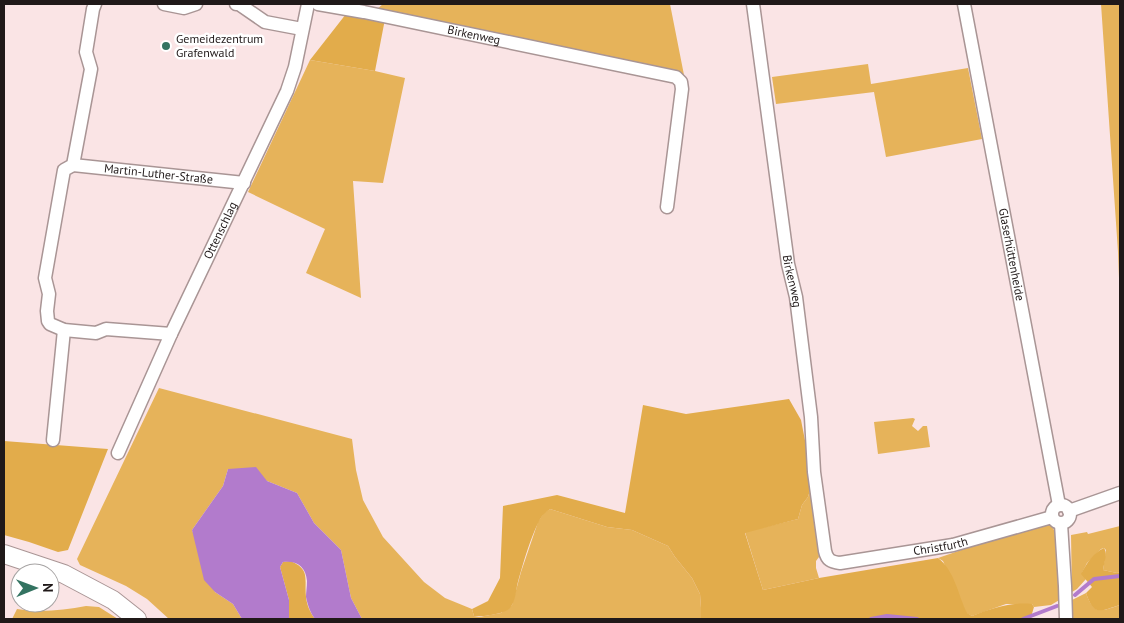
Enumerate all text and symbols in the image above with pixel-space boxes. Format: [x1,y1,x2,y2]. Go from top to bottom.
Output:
street label: Birkenweg [446,22,502,47]
place label: Gemeidezentrum Grafenwald [176,31,263,60]
marker: Gemeidezentrum Grafenwald [160,40,172,52]
street label: Martin-Luther-Straße [103,160,214,187]
street label: Ottenschlag [200,199,240,261]
street label: Glaserhüttenheide [996,207,1028,302]
street label: Birkenweg [780,254,805,308]
street label: Christfurth [912,533,969,558]
north arrow [10,563,60,613]
text: N [39,583,57,593]

